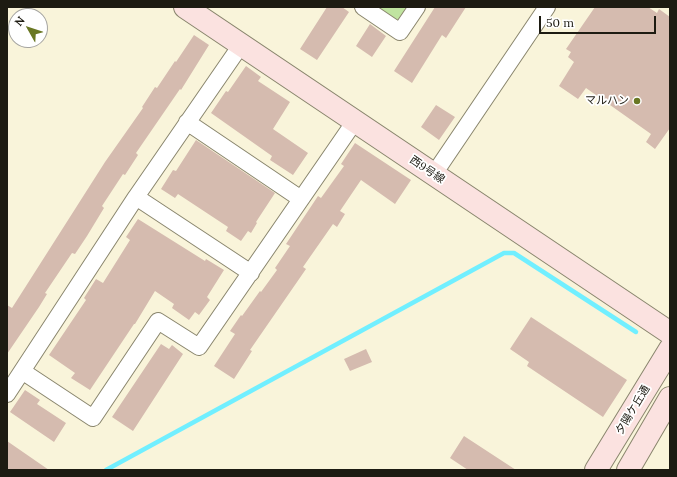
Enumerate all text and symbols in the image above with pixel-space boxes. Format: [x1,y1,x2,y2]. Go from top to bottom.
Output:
north arrow [8,8,48,48]
scale bar [541,8,658,34]
text: N [11,13,28,29]
text: 50 m [546,15,574,30]
place label: マルハン [585,94,629,108]
marker: マルハン [632,96,642,106]
street label: 西9号線 [407,154,447,186]
street label: 夕陽ケ丘通 [613,383,653,437]

